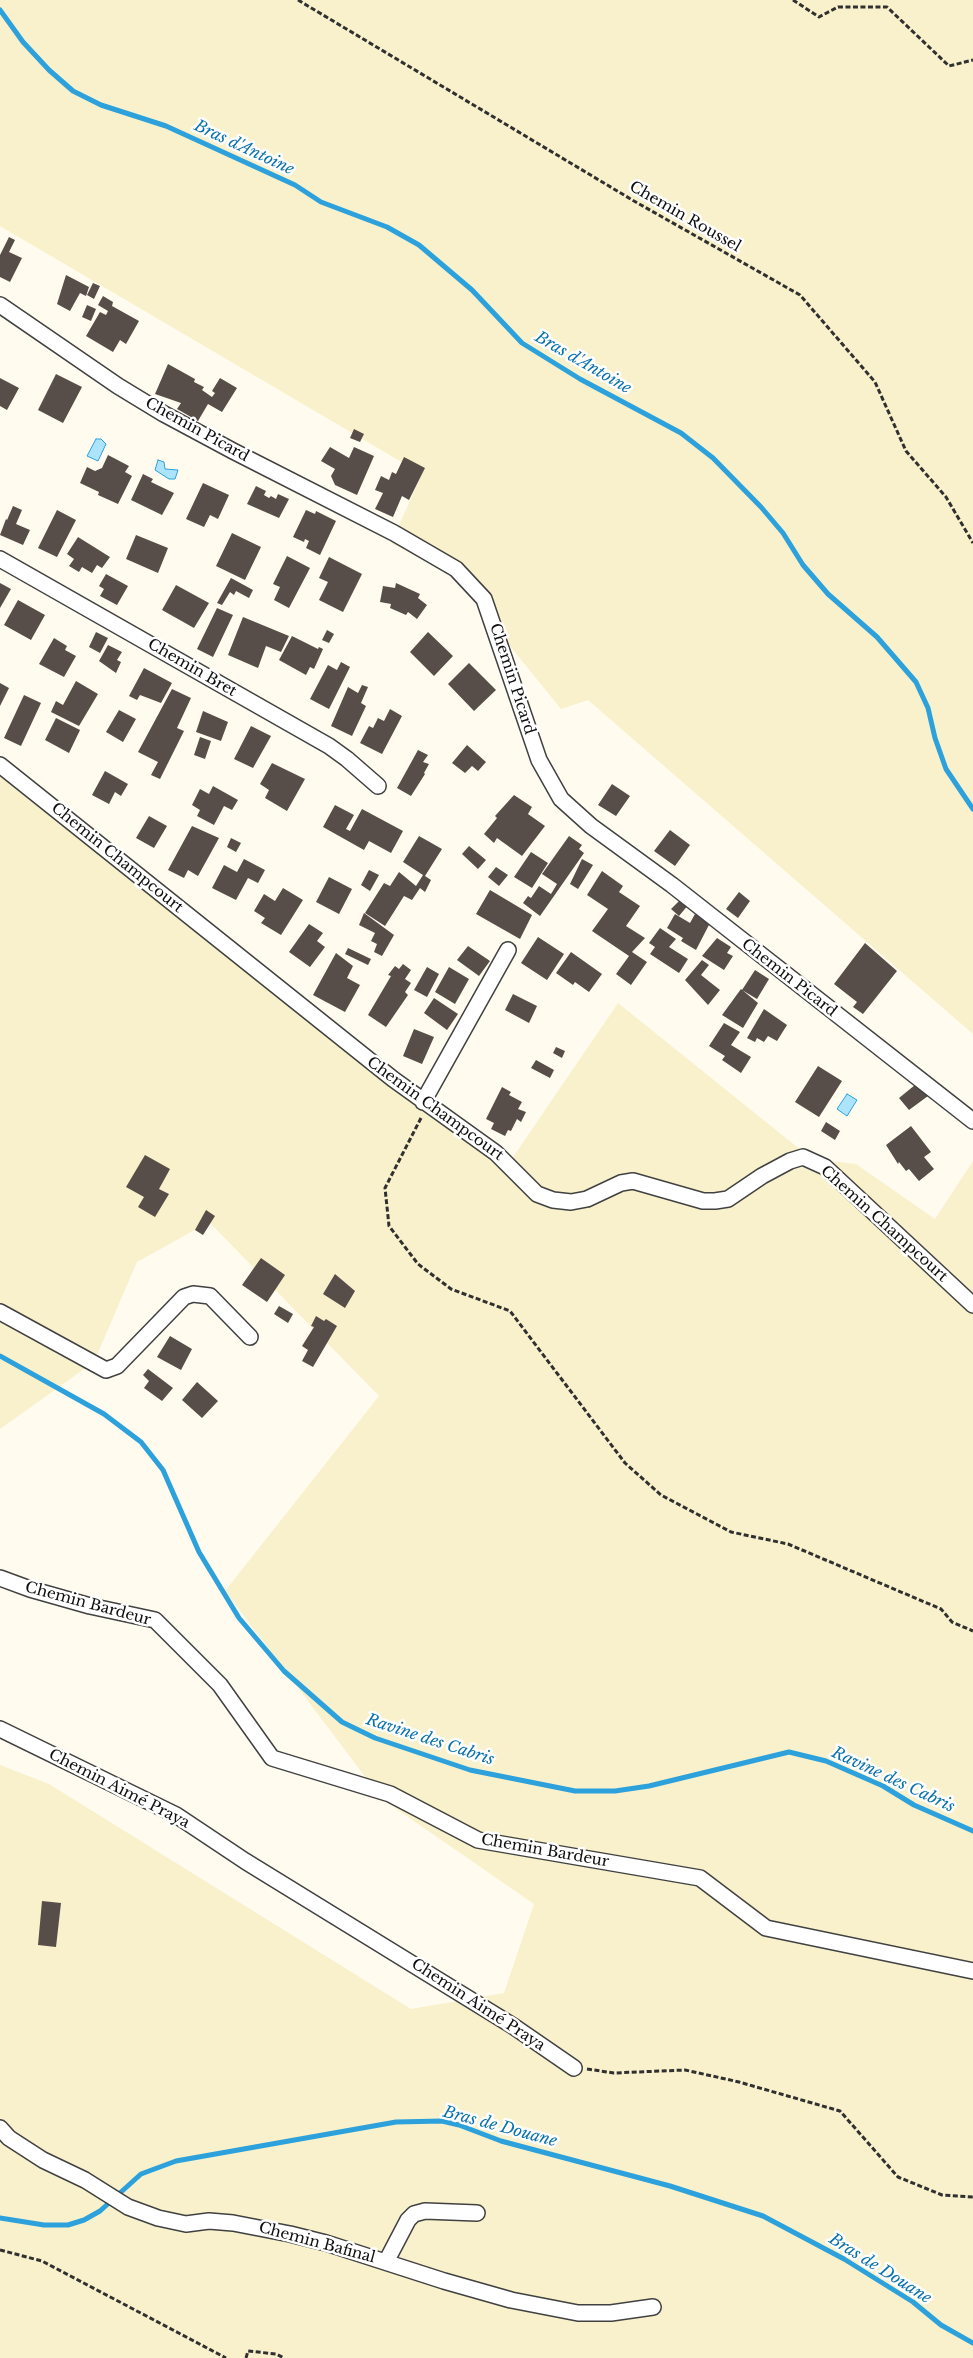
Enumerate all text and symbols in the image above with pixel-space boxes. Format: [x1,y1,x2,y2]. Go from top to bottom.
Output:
water label: Bras d'Antoine [191,117,297,179]
street label: Chemin Roussel [626,178,744,256]
water label: Bras d'Antoine [532,328,634,398]
street label: Chemin Picard [142,394,252,466]
street label: Chemin Picard [486,621,538,737]
street label: Chemin Bret [144,635,240,701]
street label: Chemin Champcourt [47,799,187,917]
street label: Chemin Picard [738,935,840,1021]
street label: Chemin Champcourt [363,1053,507,1165]
street label: Chemin Champcourt [817,1162,951,1286]
street label: Chemin Bardeur [23,1579,153,1629]
water label: Ravine des Cabris [364,1710,496,1770]
water label: Ravine des Cabris [829,1743,957,1817]
street label: Chemin Aimé Praya [46,1746,192,1832]
street label: Chemin Bardeur [480,1831,610,1871]
street label: Chemin Aimé Praya [408,1955,548,2055]
water label: Bras de Douane [441,2103,559,2151]
street label: Chemin Bafinal [257,2219,377,2267]
water label: Bras de Douane [825,2230,935,2308]

